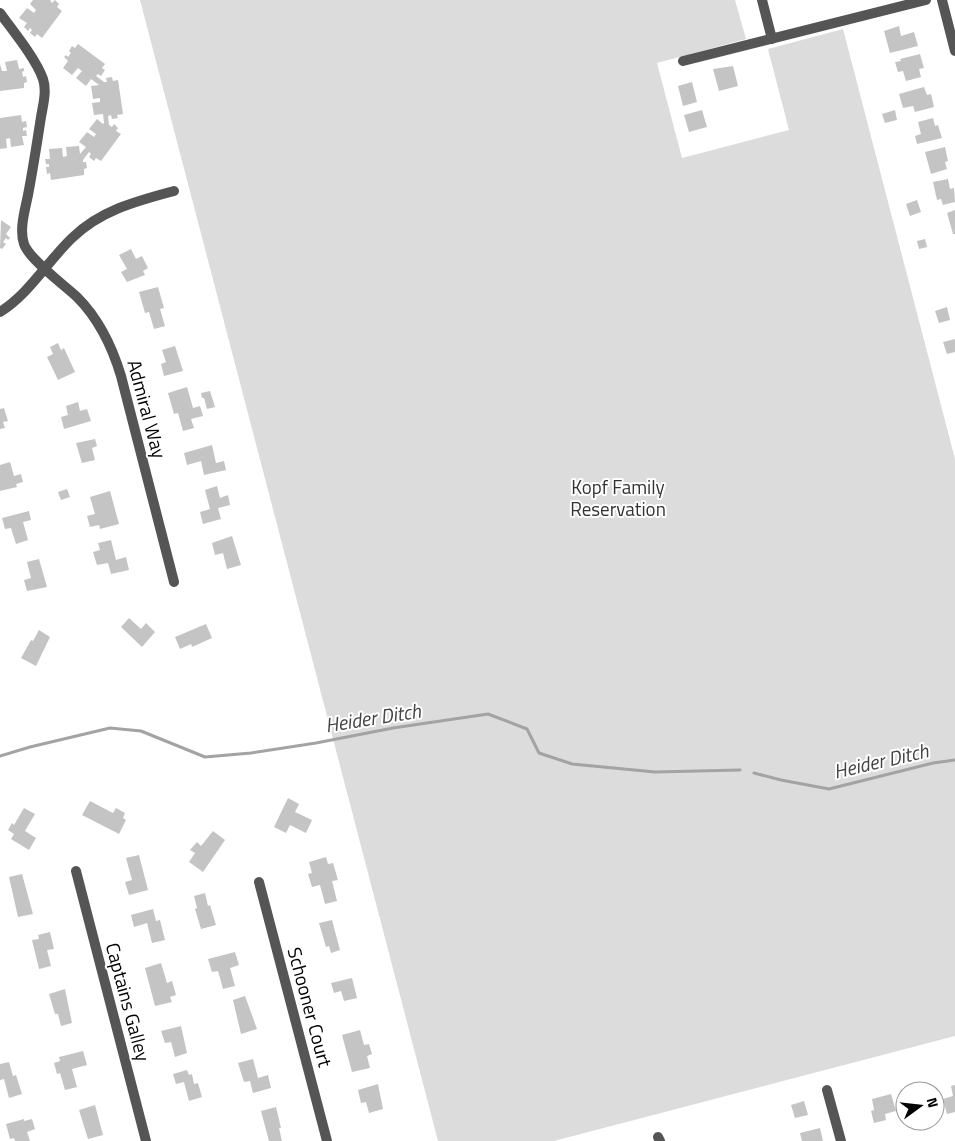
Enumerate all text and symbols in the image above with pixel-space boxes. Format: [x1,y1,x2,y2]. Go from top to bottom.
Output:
street label: Admiral Way [120,356,175,461]
park label: Kopf Family Reservation [570,472,666,523]
water label: Heider Ditch [323,694,424,740]
water label: Heider Ditch [830,734,932,786]
street label: Captains Galley [99,939,158,1065]
street label: Schooner Court [281,944,340,1070]
north arrow [895,1081,945,1131]
text: N [922,1095,944,1110]

